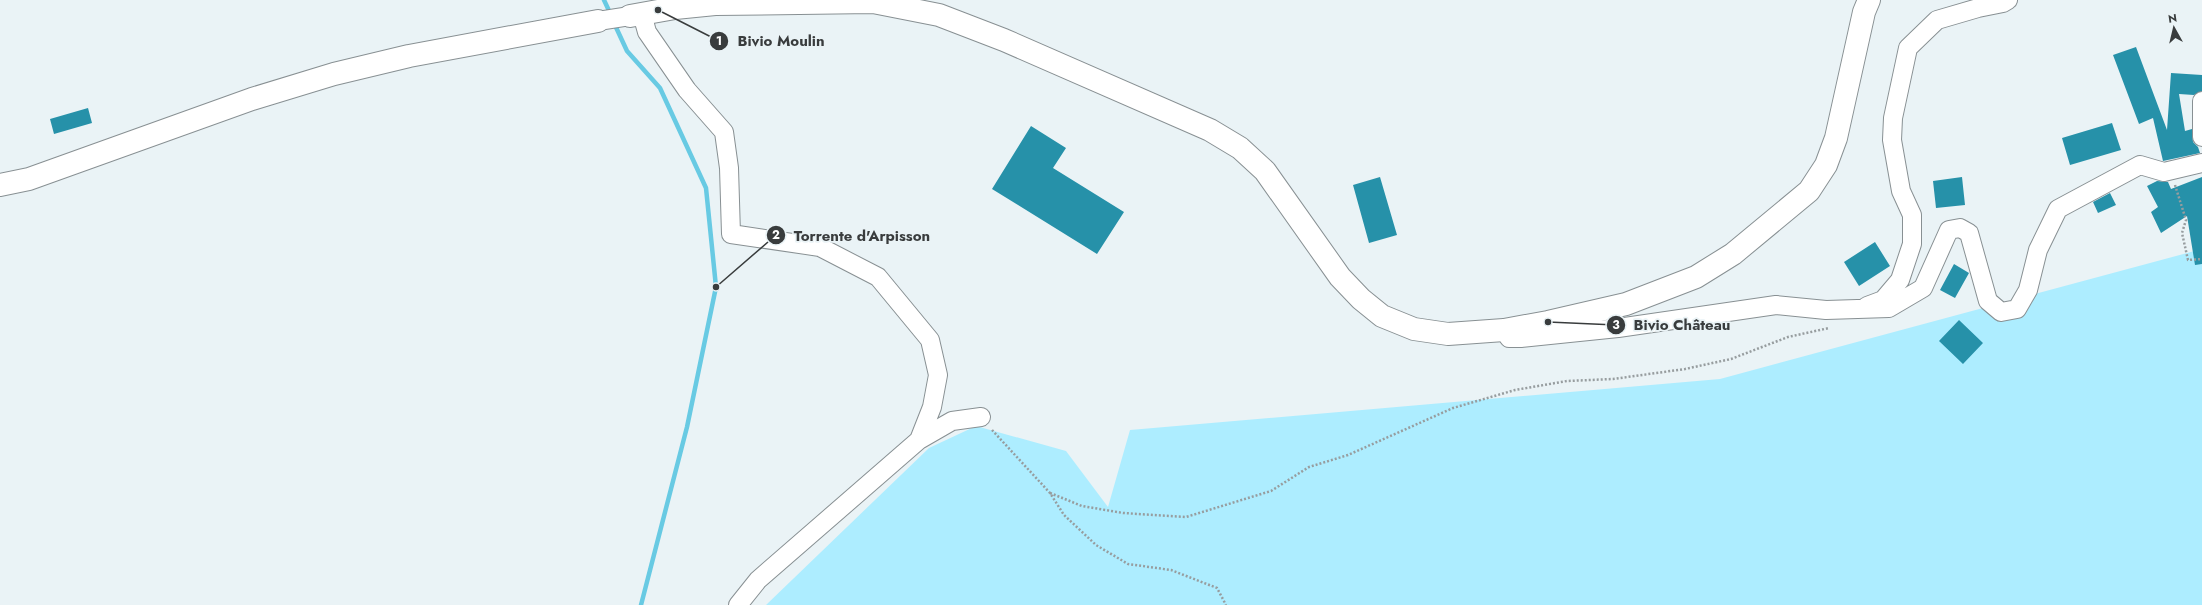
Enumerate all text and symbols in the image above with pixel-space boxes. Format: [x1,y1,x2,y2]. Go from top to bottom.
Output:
north arrow [2154,8,2194,48]
text: N [2167,10,2178,27]
callout: Bivio Moulin [709,27,832,54]
text: Bivio Moulin [737,30,825,52]
text: 1 [716,32,722,50]
callout: Torrente d'Arpisson [766,222,938,249]
text: Torrente d'Arpisson [794,225,930,247]
text: 2 [772,226,780,244]
callout: Bivio Château [1606,311,1739,338]
text: Bivio Château [1634,314,1730,336]
text: 3 [1612,316,1620,334]

